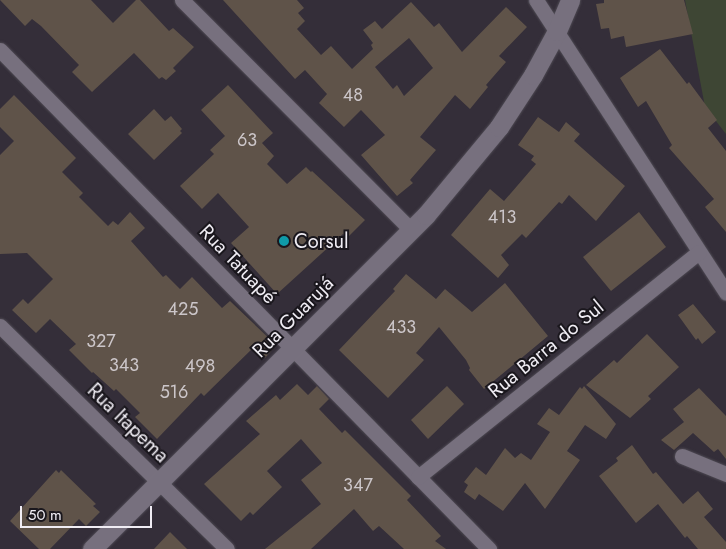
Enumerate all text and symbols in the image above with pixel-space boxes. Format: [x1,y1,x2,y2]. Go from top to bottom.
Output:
house number: 48 [343,84,363,106]
house number: 63 [237,129,257,151]
house number: 413 [488,206,516,228]
street label: Rua Tatuapé [194,219,282,309]
place label: Corsul [294,229,349,253]
marker: Corsul [278,235,290,247]
street label: Rua Guarujá [247,271,339,363]
street label: Rua Barra do Sul [483,295,609,403]
house number: 425 [168,298,198,320]
house number: 433 [386,316,416,338]
house number: 327 [86,330,116,352]
house number: 343 [109,354,139,376]
house number: 498 [185,355,215,377]
street label: Rua Itapema [82,378,174,468]
house number: 516 [160,381,188,403]
house number: 347 [343,474,373,496]
scale bar [22,496,155,528]
text: 50 m [28,504,62,526]

